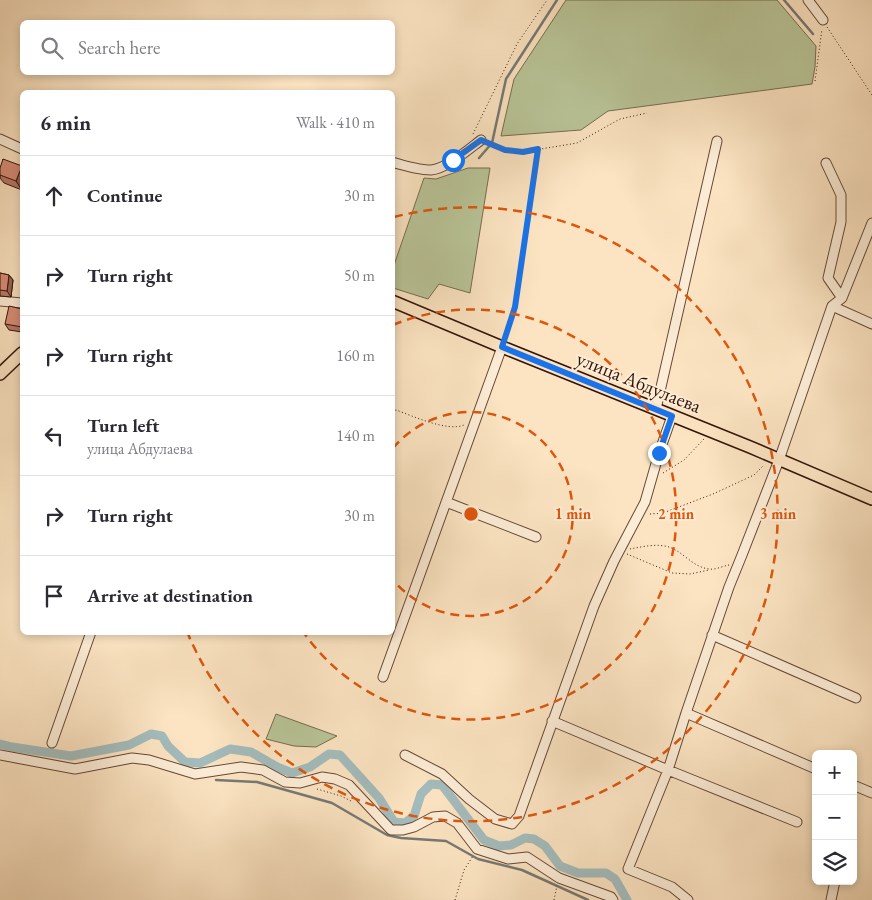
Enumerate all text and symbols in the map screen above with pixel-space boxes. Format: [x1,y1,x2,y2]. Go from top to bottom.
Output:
search box [20,20,395,75]
icon: search [38,34,66,62]
text: Search here [78,35,160,60]
text: 6 min [40,109,91,136]
text: Walk · 410 m [296,112,375,133]
route start [442,149,465,172]
icon: ahead [40,182,68,210]
text: Continue [87,183,162,208]
text: 30 m [344,185,375,206]
icon: right [40,262,68,290]
text: Turn right [87,263,173,288]
text: 50 m [344,265,375,286]
icon: right [40,342,68,370]
text: Turn right [87,343,173,368]
text: 160 m [336,345,375,366]
street label: улица Абдулаева [573,345,705,419]
text: Turn left [87,413,159,438]
icon: left [40,422,68,450]
text: 140 m [336,425,375,446]
text: улица Абдулаева [87,438,193,459]
route end [648,442,671,465]
icon: right [40,502,68,530]
text: Turn right [87,503,173,528]
text: 1 min [555,504,592,523]
text: 2 min [658,504,695,523]
text: 3 min [760,504,797,523]
text: 30 m [344,505,375,526]
centre of rings [462,505,480,523]
icon: arrive [40,582,68,610]
text: Arrive at destination [87,583,253,608]
map controls [812,750,857,885]
button: + [812,750,857,795]
button: − [812,795,857,840]
button: layers [812,840,857,885]

